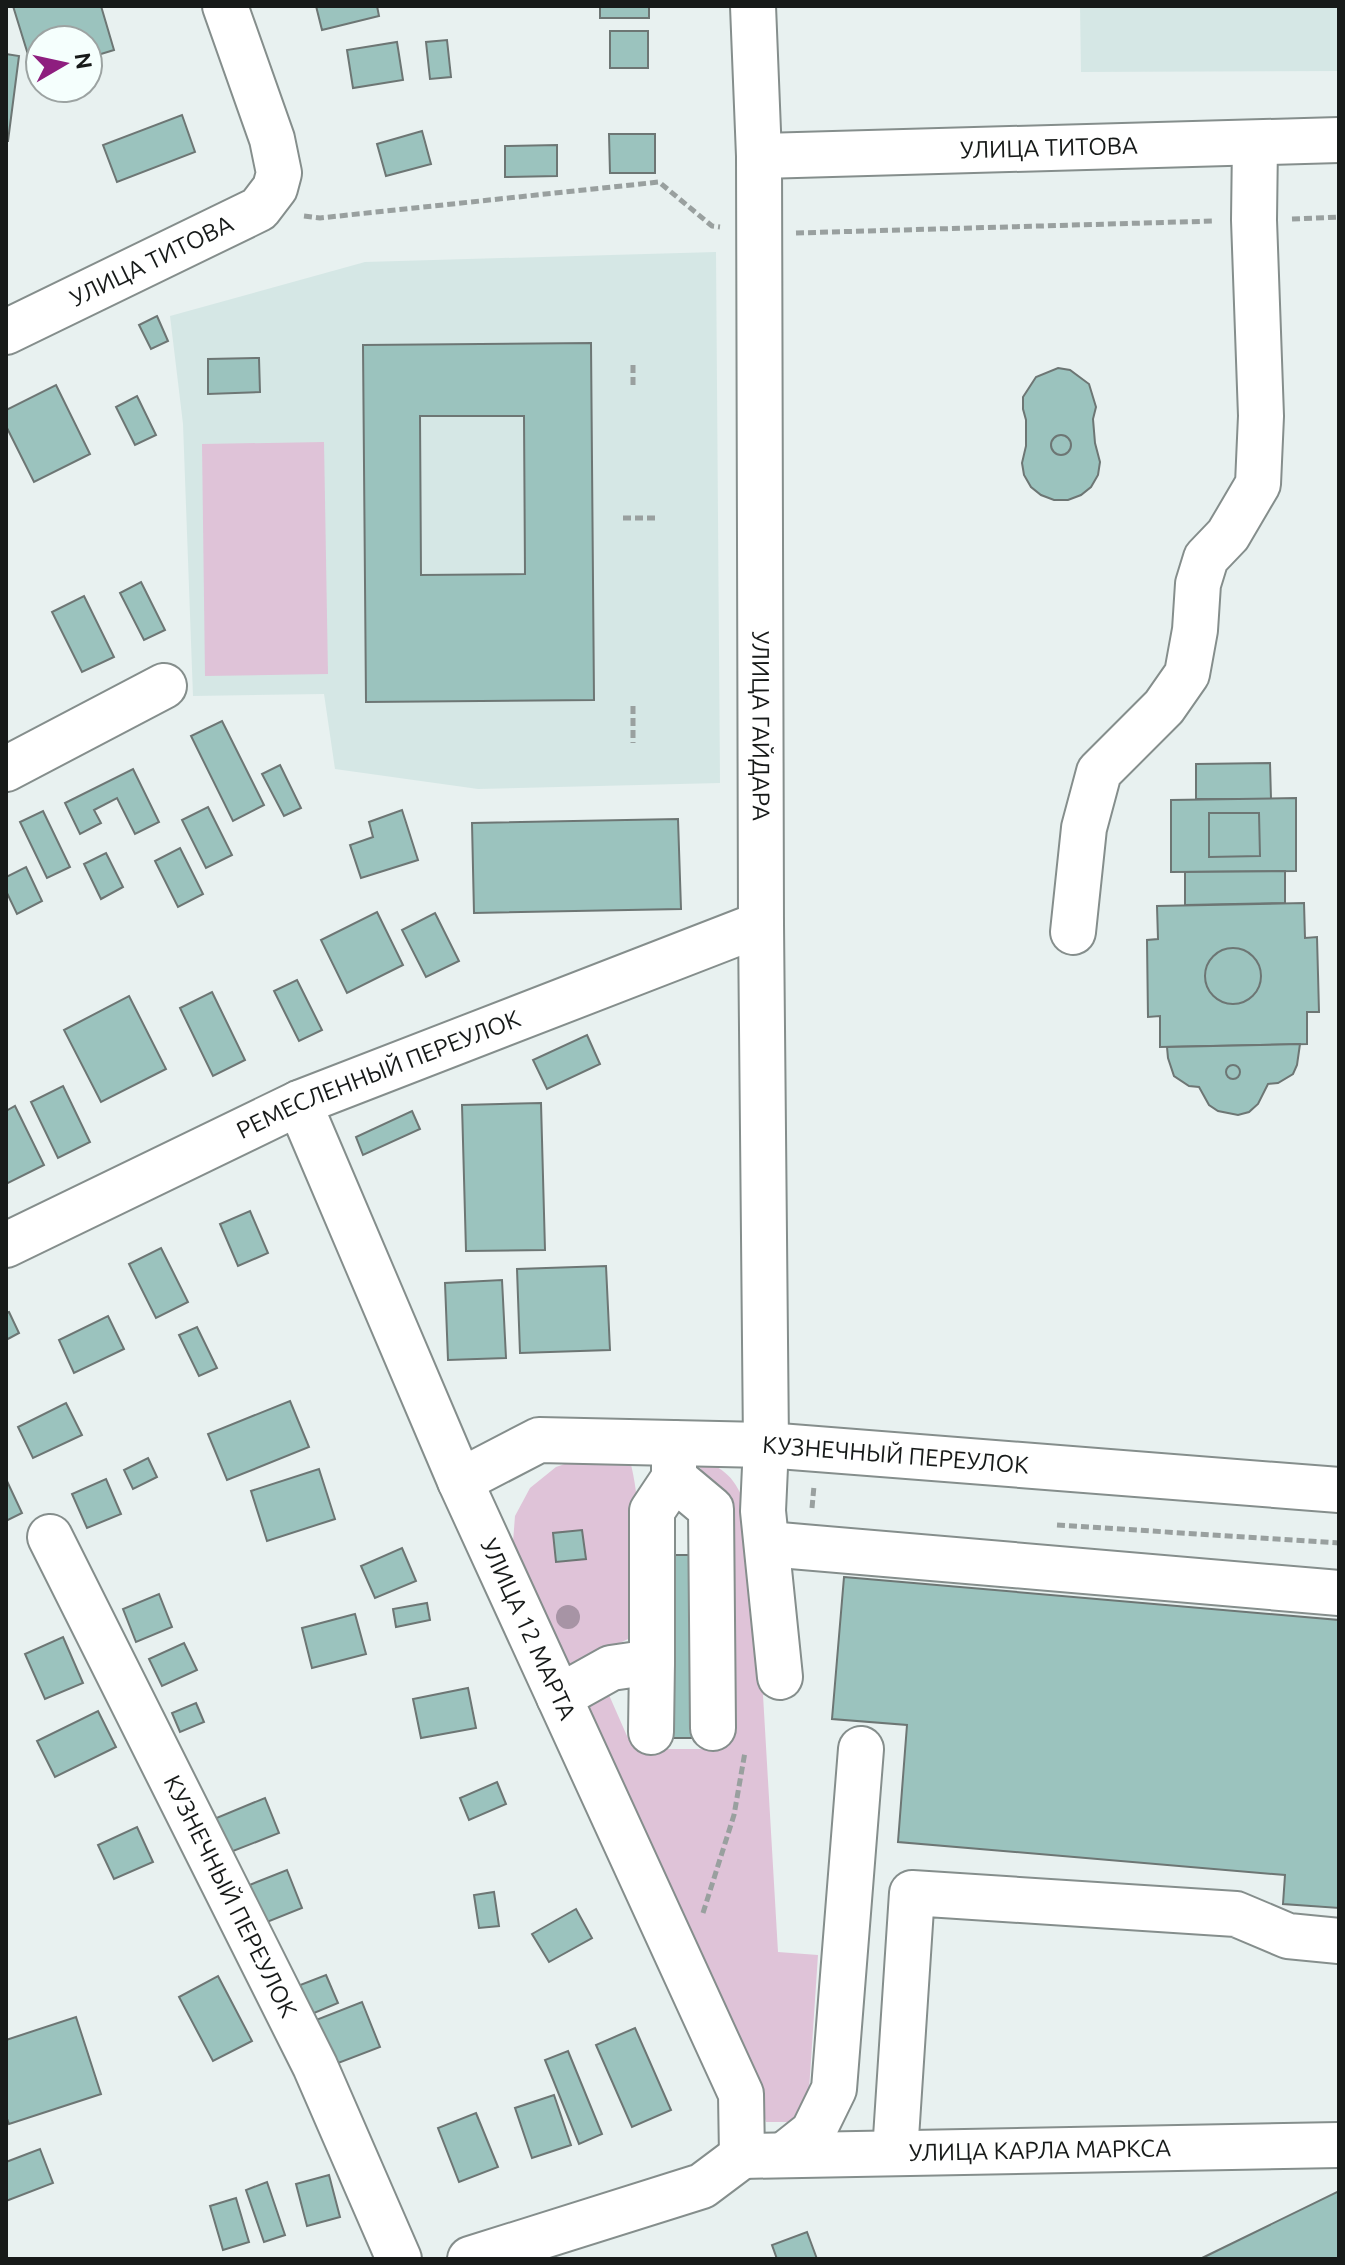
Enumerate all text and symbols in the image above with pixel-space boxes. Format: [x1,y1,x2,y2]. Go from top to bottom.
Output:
north arrow [24,24,104,104]
text: N [71,51,98,71]
street label: УЛИЦА ТИТОВА [960,132,1138,163]
street label: УЛИЦА ТИТОВА [66,210,238,312]
street label: УЛИЦА ГАЙДАРА [747,631,776,821]
street label: РЕМЕСЛЕННЫЙ ПЕРЕУЛОК [232,1004,524,1144]
street label: КУЗНЕЧНЫЙ ПЕРЕУЛОК [761,1431,1030,1479]
street label: УЛИЦА 12 МАРТА [475,1534,582,1724]
street label: КУЗНЕЧНЫЙ ПЕРЕУЛОК [159,1771,303,2022]
street label: УЛИЦА КАРЛА МАРКСА [909,2134,1172,2166]

